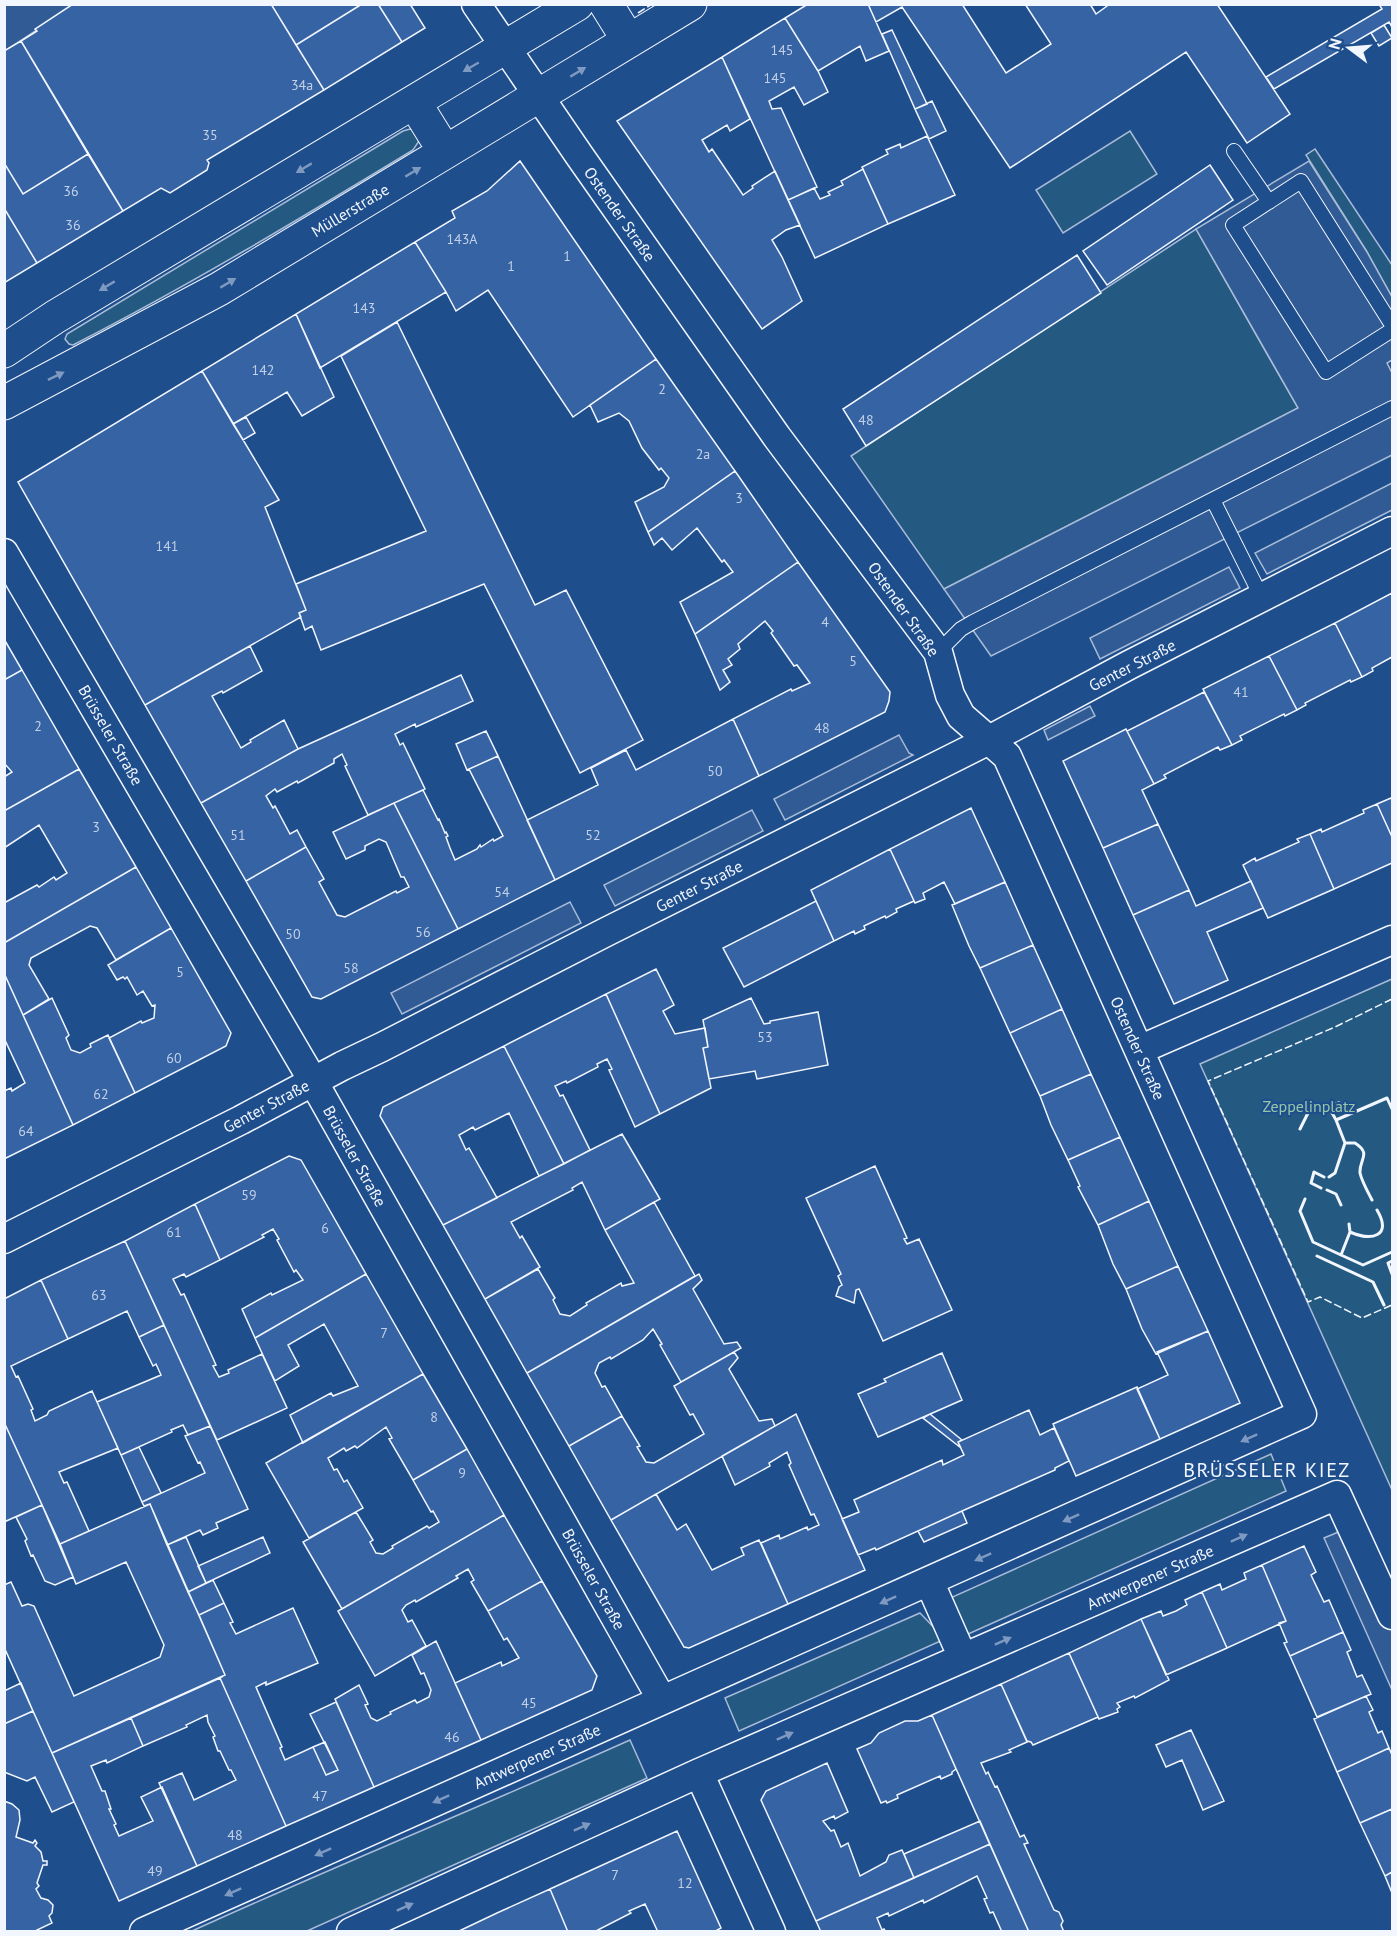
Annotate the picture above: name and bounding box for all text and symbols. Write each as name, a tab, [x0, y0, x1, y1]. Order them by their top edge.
north arrow	[1319, 18, 1379, 78]
text: N	[1324, 36, 1346, 52]
house number: 145	[771, 41, 793, 59]
one-way arrow	[463, 61, 479, 72]
one-way arrow	[570, 66, 586, 77]
house number: 145	[764, 69, 786, 87]
house number: 34a	[291, 76, 313, 94]
house number: 35	[202, 126, 218, 144]
one-way arrow	[296, 162, 312, 173]
street label: Ostender Straße	[580, 163, 660, 265]
one-way arrow	[405, 166, 421, 177]
street label: Müllerstraße	[307, 179, 393, 241]
house number: 36	[63, 182, 79, 200]
house number: 36	[65, 216, 81, 234]
house number: 143A	[446, 230, 478, 248]
house number: 1	[563, 247, 571, 265]
house number: 1	[507, 257, 515, 275]
one-way arrow	[220, 278, 236, 289]
one-way arrow	[99, 281, 115, 292]
house number: 143	[353, 299, 375, 317]
house number: 142	[252, 361, 274, 379]
one-way arrow	[48, 371, 65, 381]
house number: 2	[658, 380, 666, 398]
house number: 48	[858, 411, 874, 429]
house number: 2a	[696, 445, 710, 463]
house number: 3	[735, 489, 743, 507]
house number: 141	[156, 537, 178, 555]
street label: Ostender Straße	[864, 558, 944, 660]
house number: 4	[821, 613, 829, 631]
street label: Genter Straße	[1085, 635, 1179, 695]
house number: 5	[849, 652, 857, 670]
street label: Brüsseler Straße	[74, 681, 148, 789]
house number: 41	[1233, 683, 1249, 701]
house number: 2	[34, 717, 42, 735]
house number: 48	[814, 719, 830, 737]
house number: 50	[707, 762, 723, 780]
house number: 3	[92, 818, 100, 836]
house number: 51	[230, 826, 246, 844]
house number: 52	[585, 826, 601, 844]
street label: Genter Straße	[652, 856, 746, 916]
house number: 54	[494, 883, 510, 901]
house number: 56	[415, 923, 431, 941]
house number: 50	[285, 925, 301, 943]
house number: 58	[343, 959, 359, 977]
house number: 5	[176, 963, 184, 981]
street label: Ostender Straße	[1106, 993, 1170, 1103]
house number: 53	[757, 1028, 773, 1046]
house number: 60	[166, 1049, 182, 1067]
street label: Genter Straße	[220, 1075, 312, 1137]
house number: 62	[93, 1085, 109, 1103]
park label: Zeppelinplatz	[1262, 1096, 1356, 1116]
street label: Brüsseler Straße	[319, 1102, 391, 1210]
house number: 64	[18, 1122, 34, 1140]
house number: 59	[241, 1186, 257, 1204]
house number: 6	[321, 1219, 329, 1237]
house number: 61	[166, 1223, 182, 1241]
house number: 63	[91, 1286, 107, 1304]
house number: 7	[380, 1324, 388, 1342]
house number: 8	[430, 1408, 438, 1426]
one-way arrow	[1239, 1433, 1257, 1443]
district label: BRÜSSELER KIEZ	[1183, 1457, 1351, 1483]
house number: 9	[458, 1464, 466, 1482]
one-way arrow	[1061, 1513, 1079, 1523]
street label: Brüsseler Straße	[558, 1525, 630, 1633]
one-way arrow	[1230, 1532, 1248, 1542]
street label: Antwerpener Straße	[1083, 1540, 1217, 1614]
one-way arrow	[974, 1553, 991, 1562]
one-way arrow	[879, 1595, 897, 1605]
one-way arrow	[994, 1636, 1012, 1646]
house number: 45	[521, 1694, 537, 1712]
street label: Antwerpener Straße	[470, 1719, 604, 1793]
house number: 46	[444, 1728, 460, 1746]
one-way arrow	[777, 1731, 795, 1741]
house number: 47	[312, 1787, 328, 1805]
one-way arrow	[431, 1794, 449, 1804]
one-way arrow	[574, 1822, 591, 1831]
house number: 48	[227, 1826, 243, 1844]
one-way arrow	[314, 1847, 331, 1856]
house number: 49	[147, 1862, 163, 1880]
house number: 7	[611, 1866, 619, 1884]
house number: 12	[677, 1874, 693, 1892]
one-way arrow	[223, 1887, 241, 1897]
one-way arrow	[396, 1903, 413, 1912]

